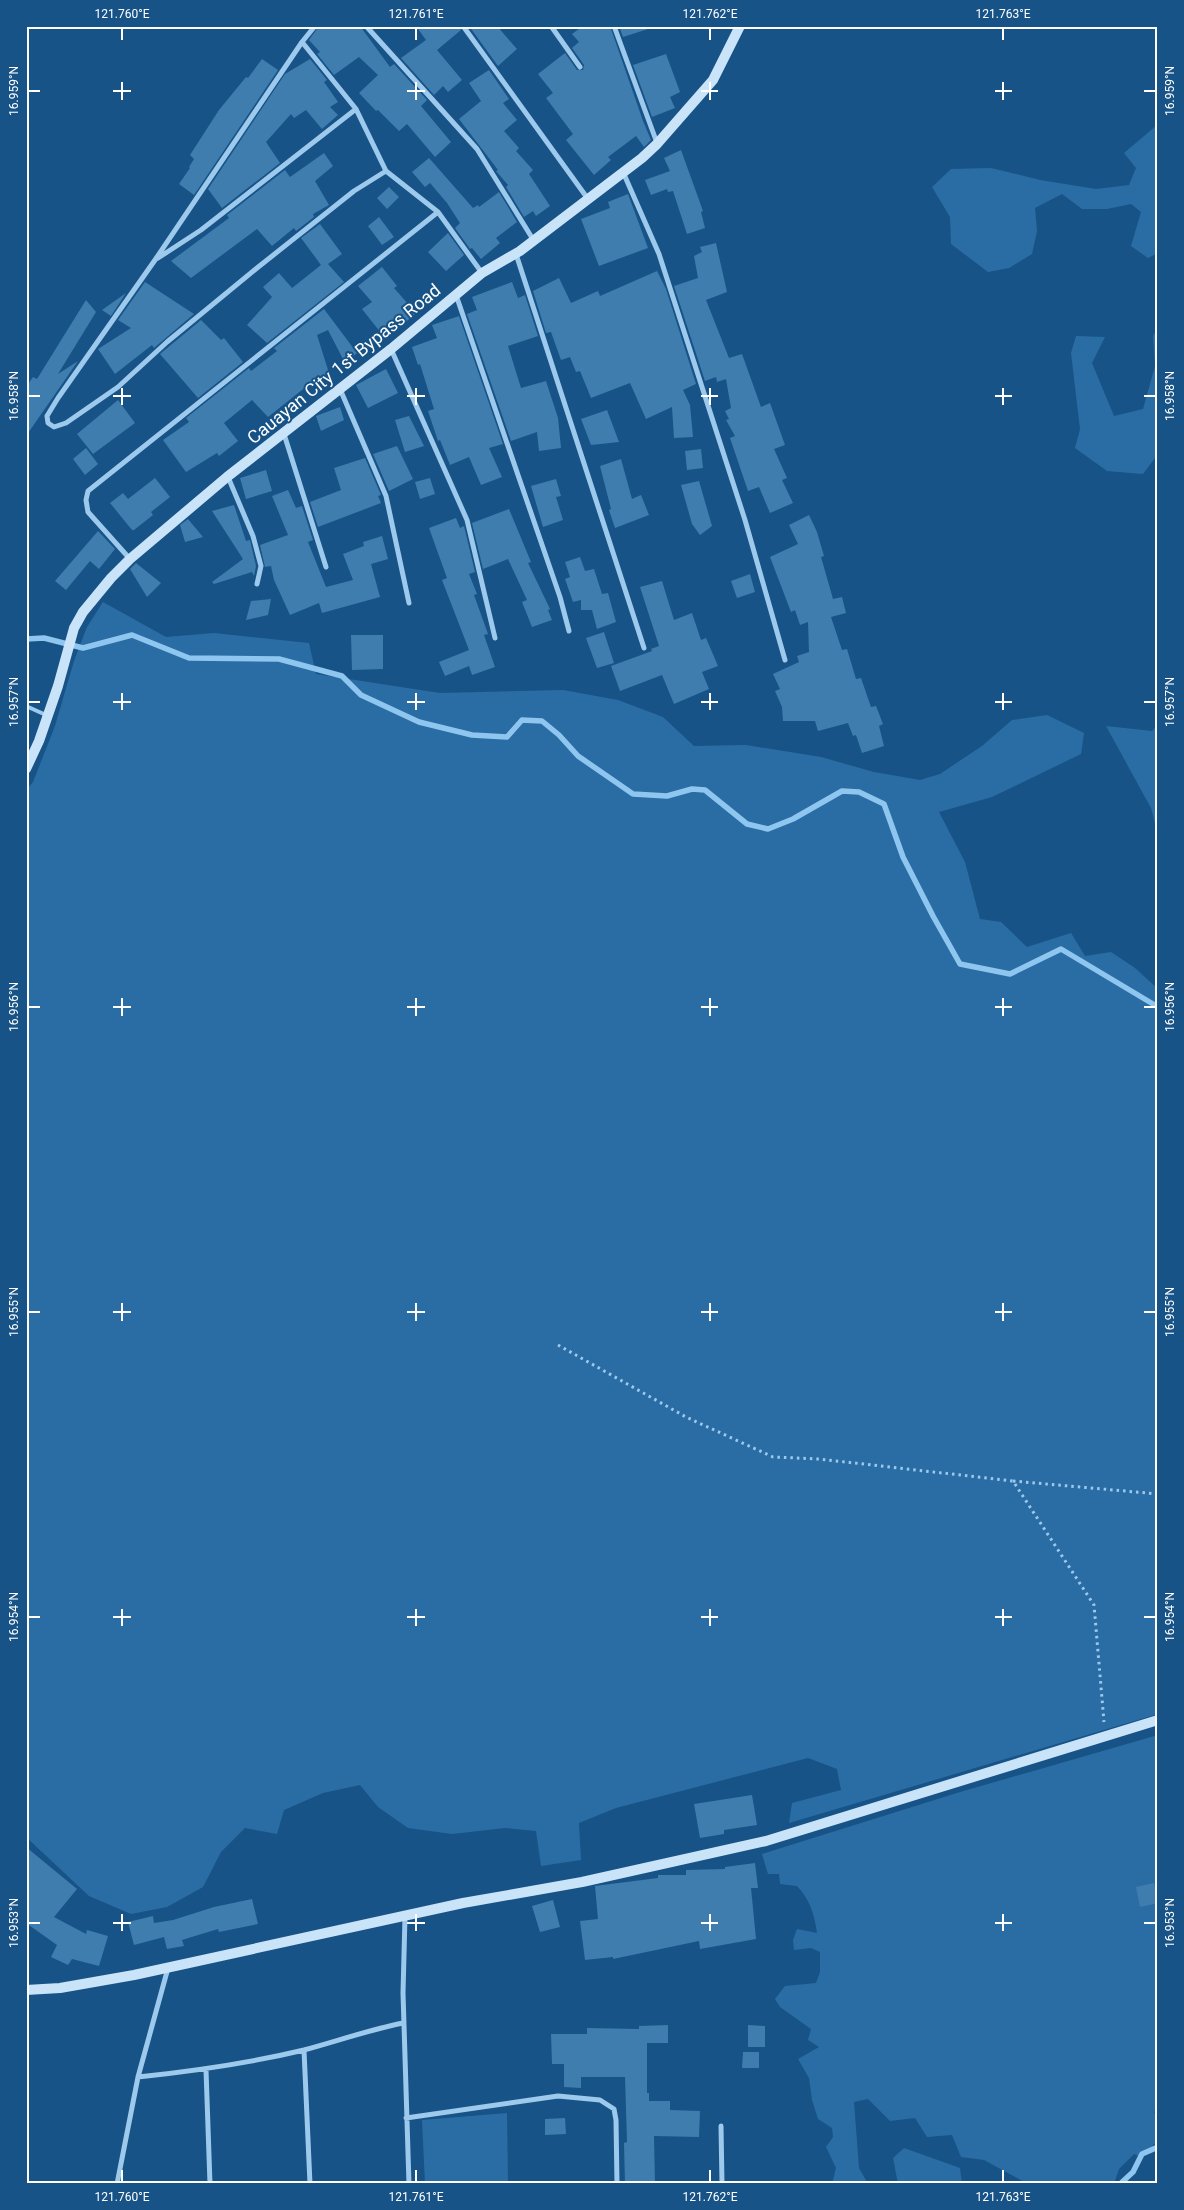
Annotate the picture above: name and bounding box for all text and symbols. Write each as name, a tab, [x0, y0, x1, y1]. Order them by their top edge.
text: 121.760°E	[95, 7, 150, 21]
text: 121.761°E	[389, 7, 444, 21]
text: 121.762°E	[683, 7, 738, 21]
text: 121.763°E	[976, 7, 1031, 21]
text: 16.959°N	[7, 66, 21, 116]
text: 16.959°N	[1163, 66, 1177, 116]
street label: Cauayan City 1st Bypass Road	[243, 279, 444, 448]
text: 16.958°N	[7, 371, 21, 421]
text: 16.958°N	[1163, 371, 1177, 421]
text: 16.957°N	[7, 677, 21, 727]
text: 16.957°N	[1163, 677, 1177, 727]
text: 16.956°N	[7, 982, 21, 1032]
text: 16.956°N	[1163, 982, 1177, 1032]
text: 16.955°N	[7, 1287, 21, 1337]
text: 16.955°N	[1163, 1287, 1177, 1337]
text: 16.954°N	[7, 1592, 21, 1642]
text: 16.954°N	[1163, 1592, 1177, 1642]
text: 16.953°N	[7, 1898, 21, 1948]
text: 16.953°N	[1163, 1898, 1177, 1948]
text: 121.760°E	[95, 2190, 150, 2204]
text: 121.761°E	[389, 2190, 444, 2204]
text: 121.762°E	[683, 2190, 738, 2204]
text: 121.763°E	[976, 2190, 1031, 2204]

